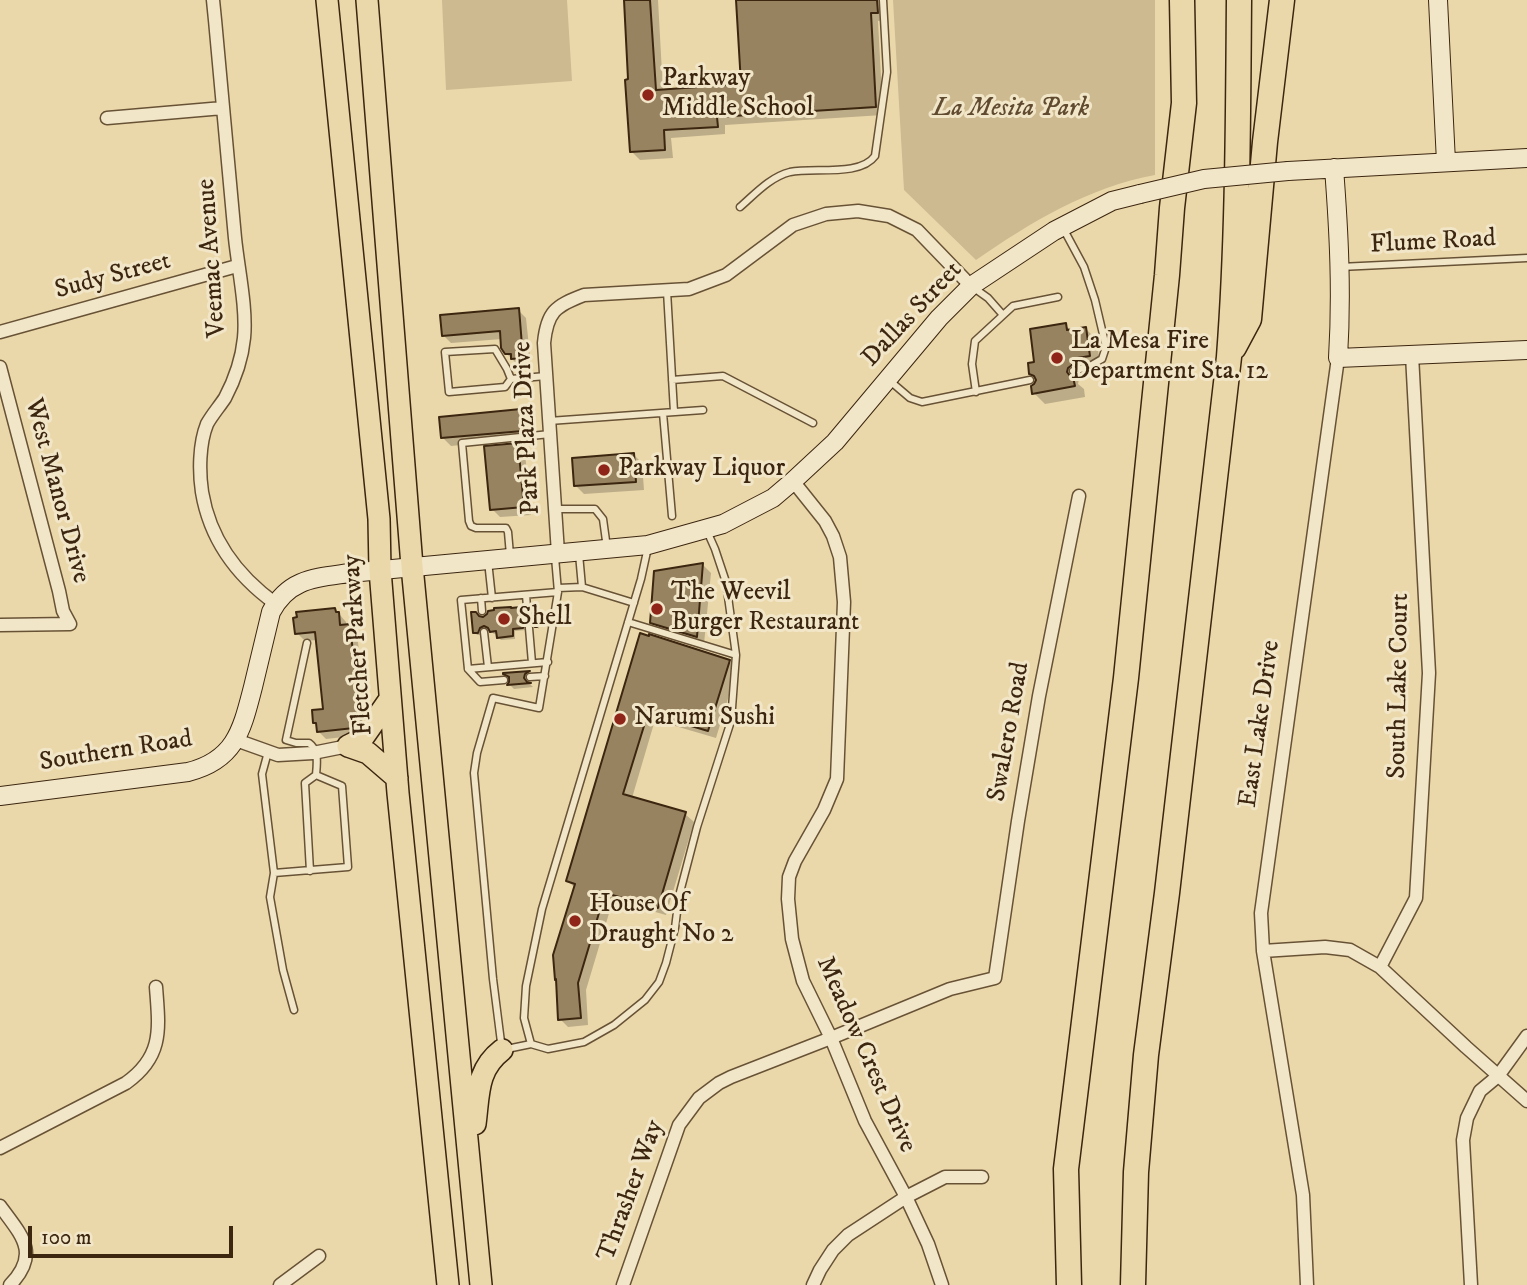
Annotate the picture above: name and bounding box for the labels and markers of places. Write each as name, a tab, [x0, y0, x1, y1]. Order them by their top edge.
place label: Parkway Middle School	[662, 64, 814, 126]
marker: Parkway Middle School	[640, 87, 656, 103]
place label: La Mesa Fire Department Sta. 12	[1071, 327, 1268, 388]
marker: La Mesa Fire Department Sta. 12	[1049, 350, 1065, 366]
place label: Parkway Liquor	[618, 454, 785, 486]
marker: Parkway Liquor	[596, 462, 612, 478]
place label: The Weevil Burger Restaurant	[671, 578, 859, 640]
marker: The Weevil Burger Restaurant	[649, 601, 665, 617]
place label: Shell	[518, 603, 572, 635]
marker: Shell	[496, 611, 512, 627]
place label: Narumi Sushi	[634, 703, 775, 735]
marker: Narumi Sushi	[612, 711, 628, 727]
place label: House Of Draught No 2	[589, 890, 733, 951]
marker: House Of Draught No 2	[567, 913, 583, 929]

